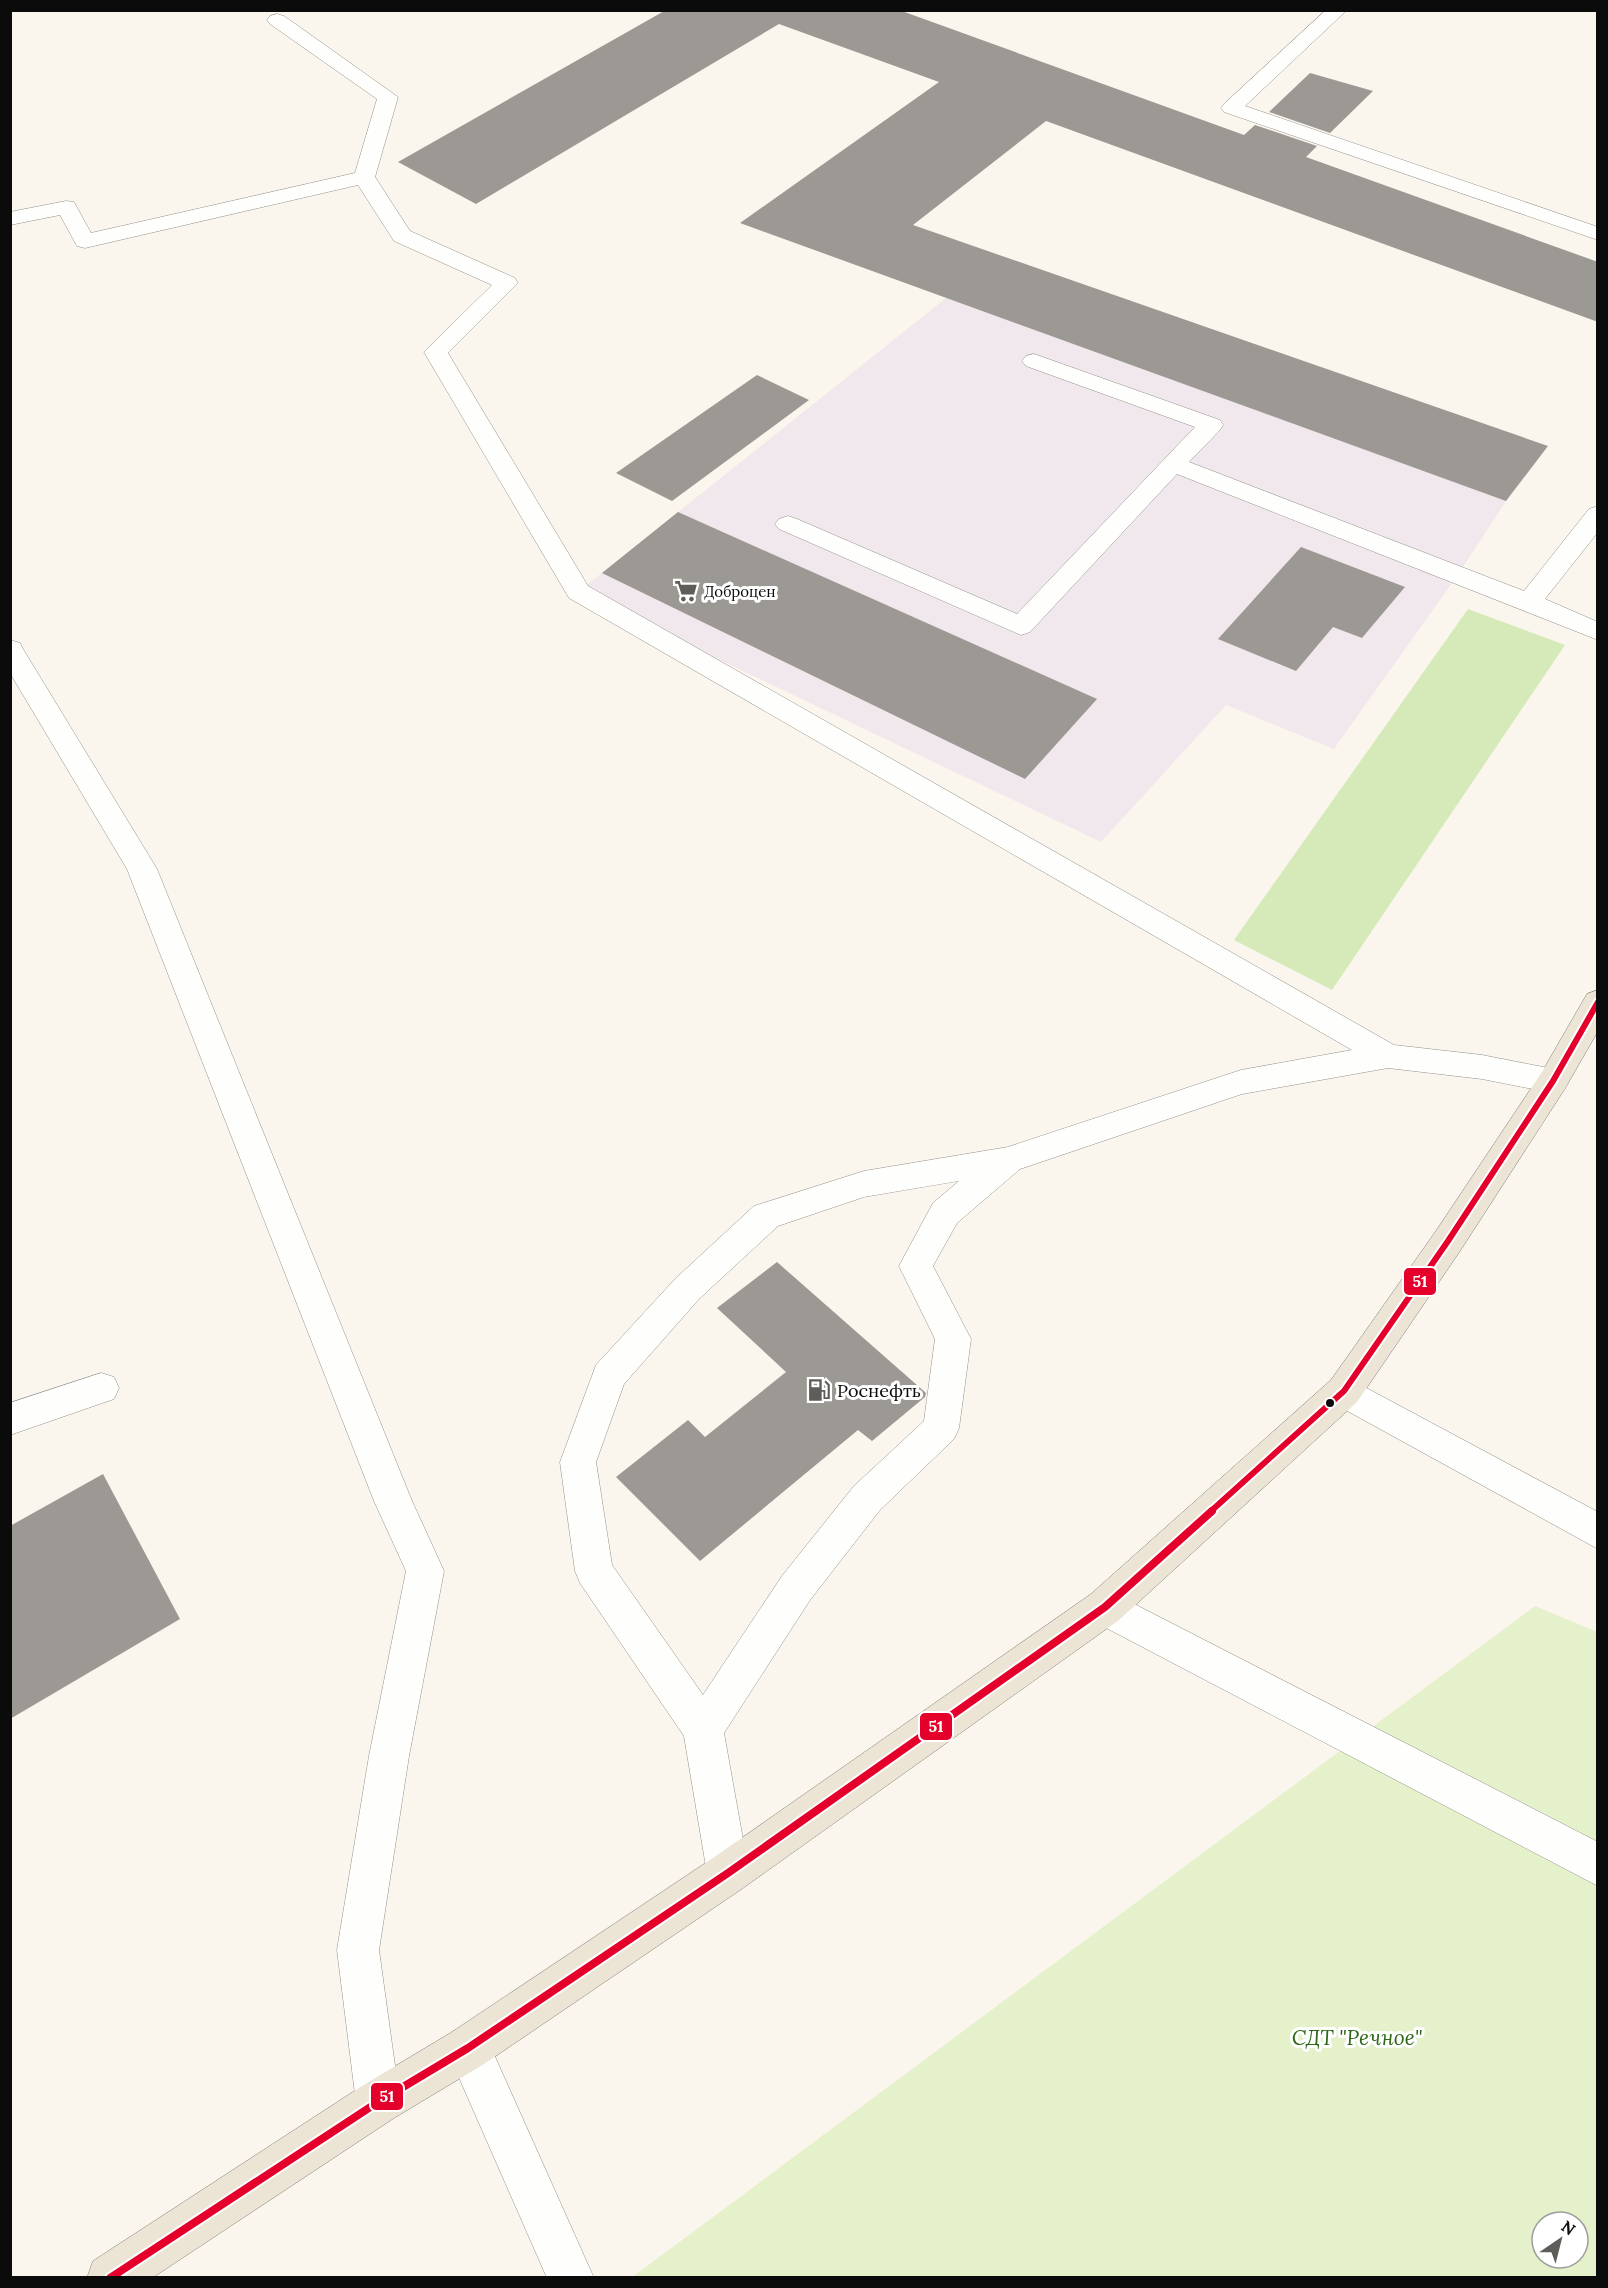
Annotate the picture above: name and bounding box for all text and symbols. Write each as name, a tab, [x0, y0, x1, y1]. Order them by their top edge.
supermarket icon: Доброцен	[673, 578, 699, 604]
place label: Доброцен	[704, 582, 776, 601]
line badge: 51	[1403, 1267, 1437, 1296]
text: 51	[1412, 1271, 1428, 1291]
fuel station icon: Роснефть	[806, 1377, 832, 1403]
place label: Роснефть	[837, 1379, 921, 1402]
unlabelled marker	[1324, 1397, 1336, 1409]
line badge: 51	[919, 1712, 953, 1741]
text: 51	[928, 1716, 944, 1736]
park label: СДТ "Речное"	[1292, 2024, 1422, 2051]
line badge: 51	[370, 2082, 404, 2111]
text: 51	[379, 2086, 395, 2106]
north arrow	[1530, 2210, 1590, 2270]
text: N	[1558, 2216, 1579, 2239]

